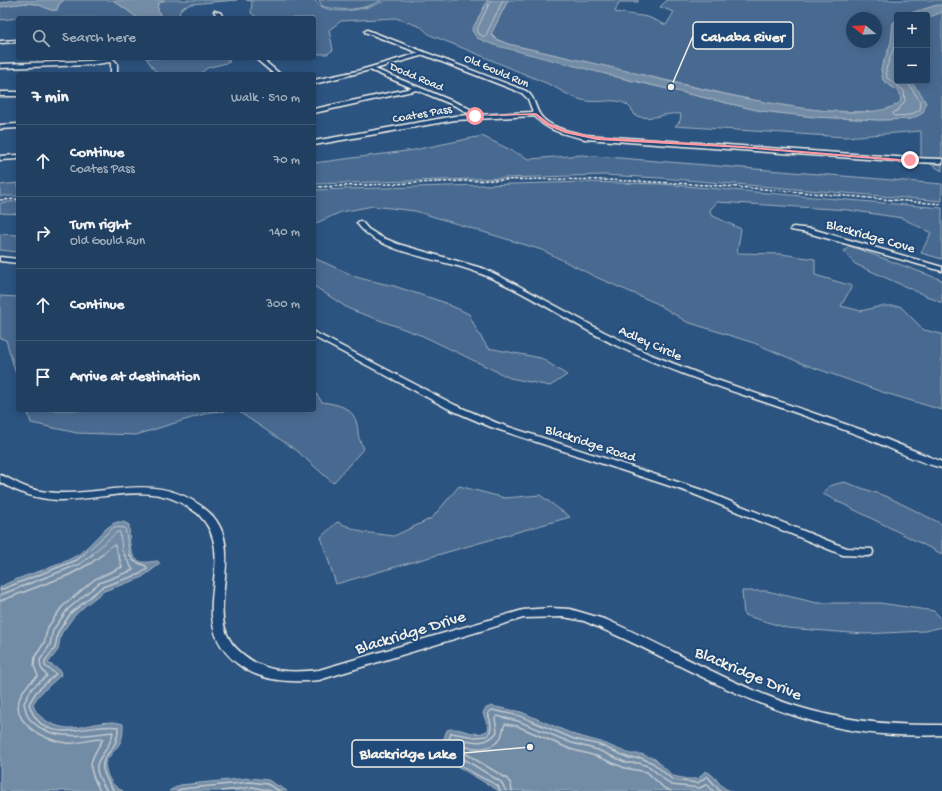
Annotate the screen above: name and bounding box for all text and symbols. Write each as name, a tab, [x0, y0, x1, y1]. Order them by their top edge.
north arrow	[846, 12, 882, 48]
map controls	[894, 12, 930, 84]
button: +	[894, 12, 930, 48]
search box	[16, 16, 316, 60]
callout: Cahaba River	[693, 22, 793, 49]
icon: search	[30, 27, 52, 49]
text: Search here	[62, 29, 136, 47]
text: Cahaba River	[700, 29, 786, 47]
button: −	[894, 48, 930, 84]
street label: Old Gould Run	[462, 52, 531, 92]
street label: Dodd Road	[386, 60, 446, 96]
text: 7 min	[32, 88, 69, 108]
text: Walk · 510 m	[231, 91, 300, 106]
street label: Coates Pass	[392, 103, 454, 127]
route start	[466, 107, 484, 125]
text: Continue	[70, 144, 124, 162]
icon: ahead	[32, 150, 54, 172]
route end	[901, 151, 919, 169]
text: 70 m	[274, 153, 300, 168]
text: Coates Pass	[70, 162, 135, 177]
text: Turn right	[70, 216, 130, 234]
street label: Blackridge Cove	[823, 216, 918, 258]
icon: right	[32, 222, 54, 244]
text: 140 m	[269, 225, 300, 240]
text: Old Gould Run	[70, 234, 145, 249]
icon: ahead	[32, 294, 54, 316]
text: Continue	[70, 296, 124, 314]
text: 300 m	[266, 297, 300, 312]
street label: Adley Circle	[616, 323, 685, 366]
icon: arrive	[32, 366, 54, 388]
text: Arrive at destination	[70, 368, 200, 386]
street label: Blackridge Road	[542, 421, 639, 468]
street label: Blackridge Drive	[352, 608, 469, 660]
street label: Blackridge Drive	[690, 643, 805, 706]
callout: Blackridge Lake	[352, 740, 464, 767]
text: Blackridge Lake	[359, 746, 458, 764]

